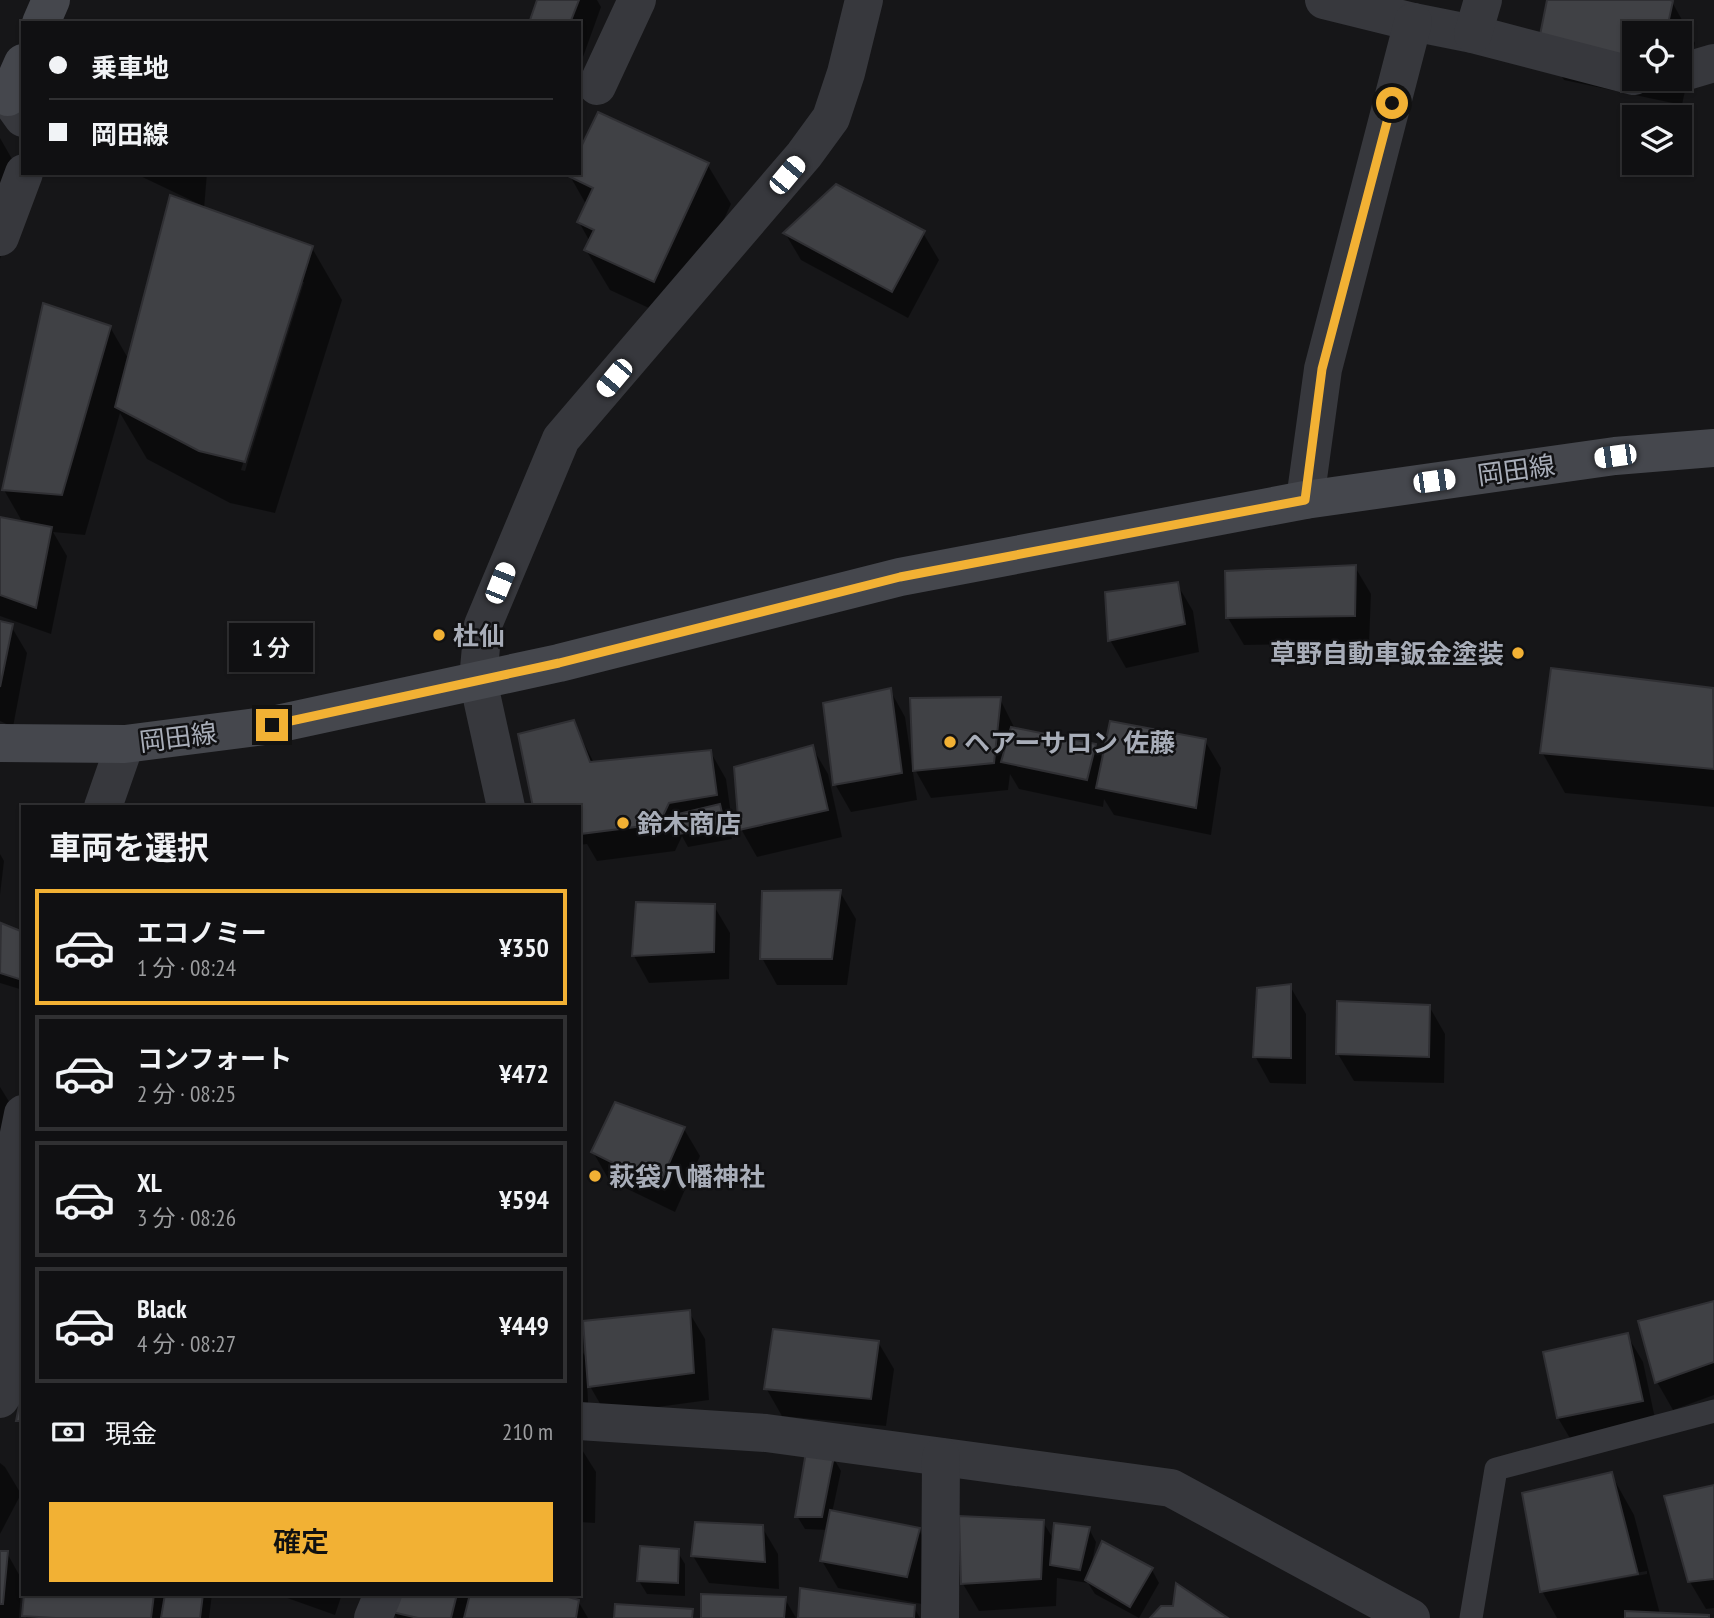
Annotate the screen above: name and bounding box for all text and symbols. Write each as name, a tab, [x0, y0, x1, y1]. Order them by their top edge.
map controls	[1622, 21, 1692, 175]
button: locate	[1622, 21, 1692, 91]
text: 乗車地	[91, 51, 169, 84]
route start	[1376, 87, 1408, 119]
button: layers	[1622, 105, 1692, 175]
text: 岡田線	[91, 118, 169, 151]
car	[766, 152, 809, 198]
car	[593, 355, 636, 401]
car	[1593, 443, 1638, 469]
street label: 岡田線	[1475, 448, 1557, 492]
car	[1412, 468, 1457, 494]
car	[483, 560, 518, 606]
place label: 杜仙	[453, 619, 505, 652]
callout: 1 分	[230, 624, 314, 672]
marker: 杜仙	[431, 627, 447, 643]
text: 1 分	[252, 633, 290, 662]
place label: 草野自動車鈑金塗装	[1270, 637, 1504, 670]
marker: 草野自動車鈑金塗装	[1510, 645, 1526, 661]
route end	[256, 709, 288, 741]
street label: 岡田線	[137, 716, 219, 758]
place label: ヘアーサロン 佐藤	[964, 726, 1175, 759]
marker: ヘアーサロン 佐藤	[942, 734, 958, 750]
place label: 鈴木商店	[637, 807, 741, 840]
marker: 鈴木商店	[615, 815, 631, 831]
text: 車両を選択	[49, 826, 209, 868]
icon: car	[53, 916, 116, 979]
text: エコノミー	[137, 916, 267, 949]
text: ¥350	[499, 931, 549, 964]
text: 1 分 · 08:24	[137, 953, 236, 982]
icon: car	[53, 1042, 116, 1105]
text: コンフォート	[137, 1042, 292, 1075]
text: ¥472	[499, 1057, 549, 1090]
text: 2 分 · 08:25	[137, 1079, 236, 1108]
place label: 萩袋八幡神社	[609, 1160, 765, 1193]
text: XL	[137, 1166, 162, 1199]
icon: car	[53, 1168, 116, 1231]
marker: 萩袋八幡神社	[587, 1168, 603, 1184]
text: ¥594	[499, 1183, 549, 1216]
text: 3 分 · 08:26	[137, 1203, 236, 1232]
text: Black	[137, 1292, 187, 1325]
icon: car	[53, 1294, 116, 1357]
text: ¥449	[499, 1309, 549, 1342]
text: 4 分 · 08:27	[137, 1329, 236, 1358]
icon: cash	[49, 1413, 87, 1451]
text: 現金	[105, 1417, 157, 1450]
text: 210 m	[502, 1417, 553, 1446]
button: 確定	[49, 1502, 553, 1582]

